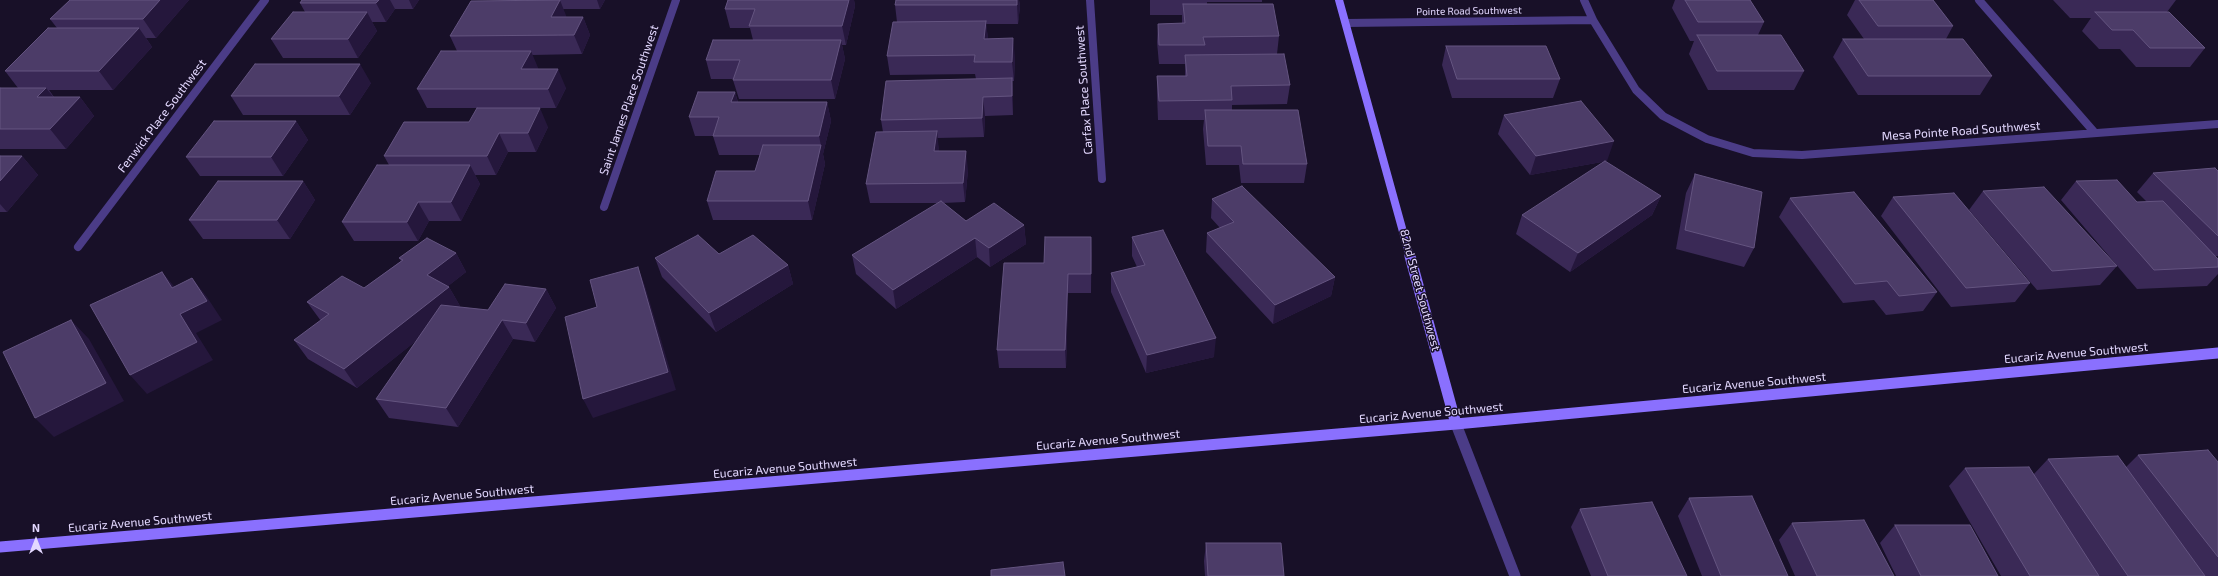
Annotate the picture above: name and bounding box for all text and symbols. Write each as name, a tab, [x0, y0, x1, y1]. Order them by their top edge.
street label: Pointe Road Southwest	[1416, 4, 1522, 18]
street label: Saint James Place Southwest	[596, 23, 662, 177]
street label: Carfax Place Southwest	[1072, 25, 1096, 155]
street label: Fenwick Place Southwest	[115, 56, 209, 176]
street label: Mesa Pointe Road Southwest	[1881, 118, 2041, 144]
street label: 82nd Street Southwest	[1397, 228, 1443, 352]
street label: Eucariz Avenue Southwest	[2003, 340, 2149, 366]
street label: Eucariz Avenue Southwest	[1681, 370, 1827, 396]
street label: Eucariz Avenue Southwest	[1358, 400, 1504, 426]
street label: Eucariz Avenue Southwest	[1035, 427, 1181, 453]
street label: Eucariz Avenue Southwest	[712, 455, 858, 481]
street label: Eucariz Avenue Southwest	[389, 482, 535, 508]
street label: Eucariz Avenue Southwest	[67, 509, 213, 535]
north arrow	[16, 520, 56, 560]
text: N	[32, 521, 40, 534]

